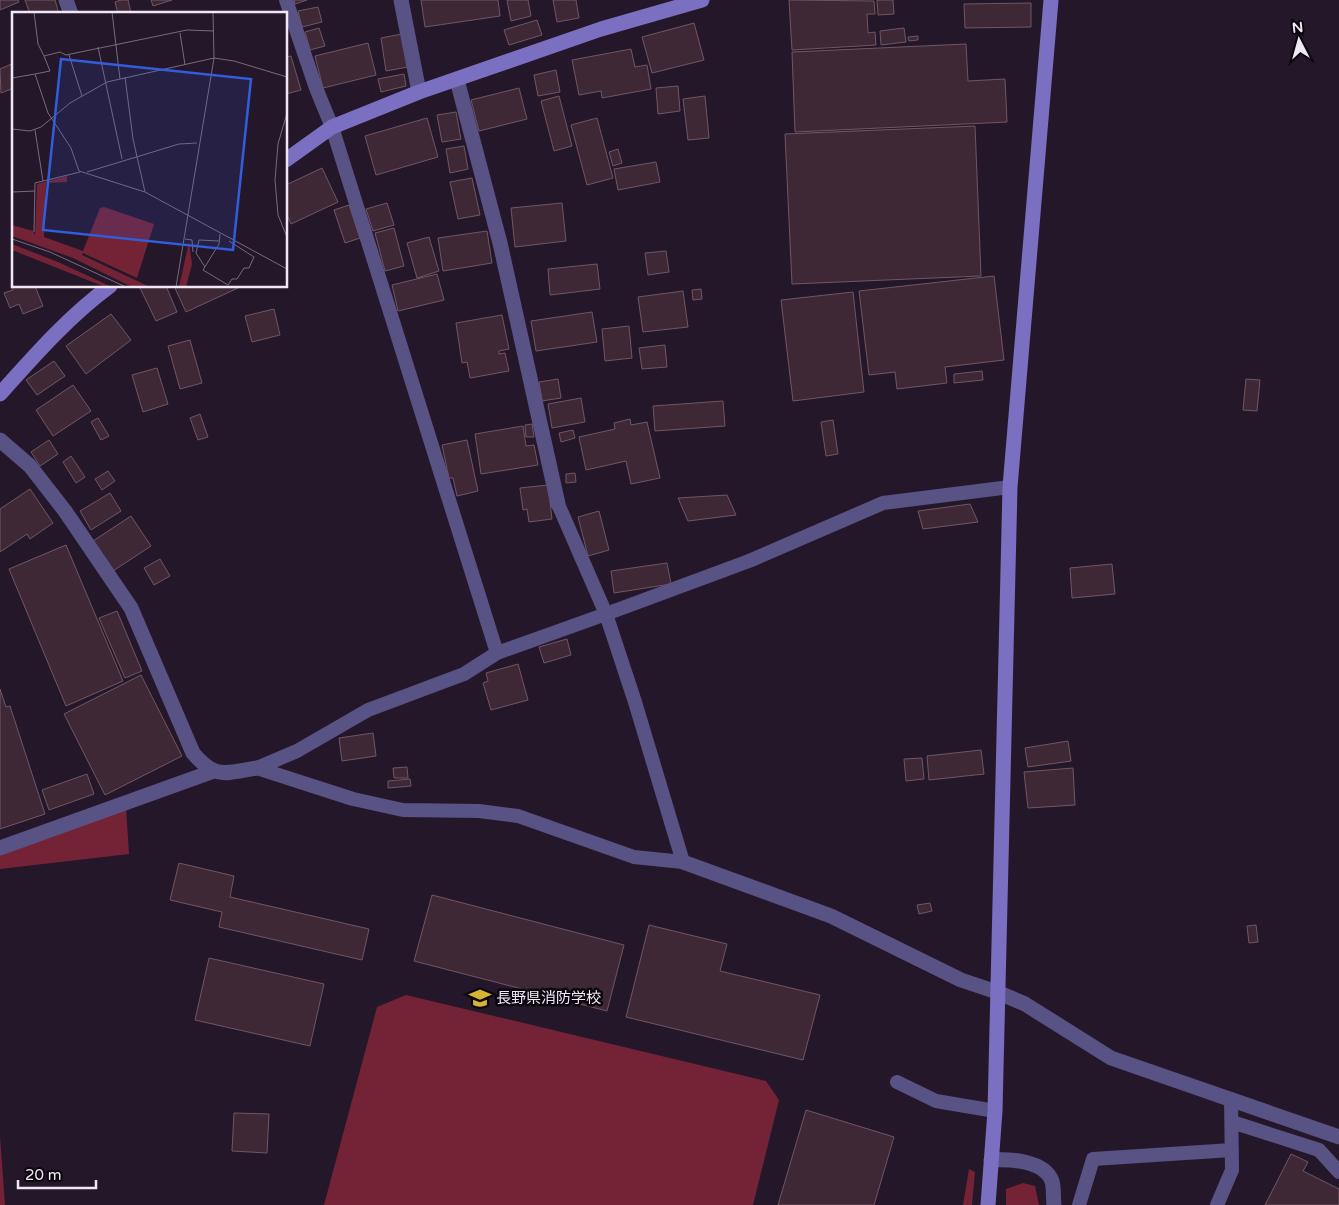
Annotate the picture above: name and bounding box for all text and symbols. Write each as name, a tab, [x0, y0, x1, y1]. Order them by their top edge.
inset map	[12, 12, 288, 288]
north arrow	[1274, 15, 1324, 65]
text: N	[1291, 19, 1304, 37]
school or university icon: 長野県消防学校	[467, 985, 493, 1011]
place label: 長野県消防学校	[496, 989, 601, 1007]
scale bar	[18, 1158, 95, 1190]
text: 20 m	[25, 1166, 62, 1184]

